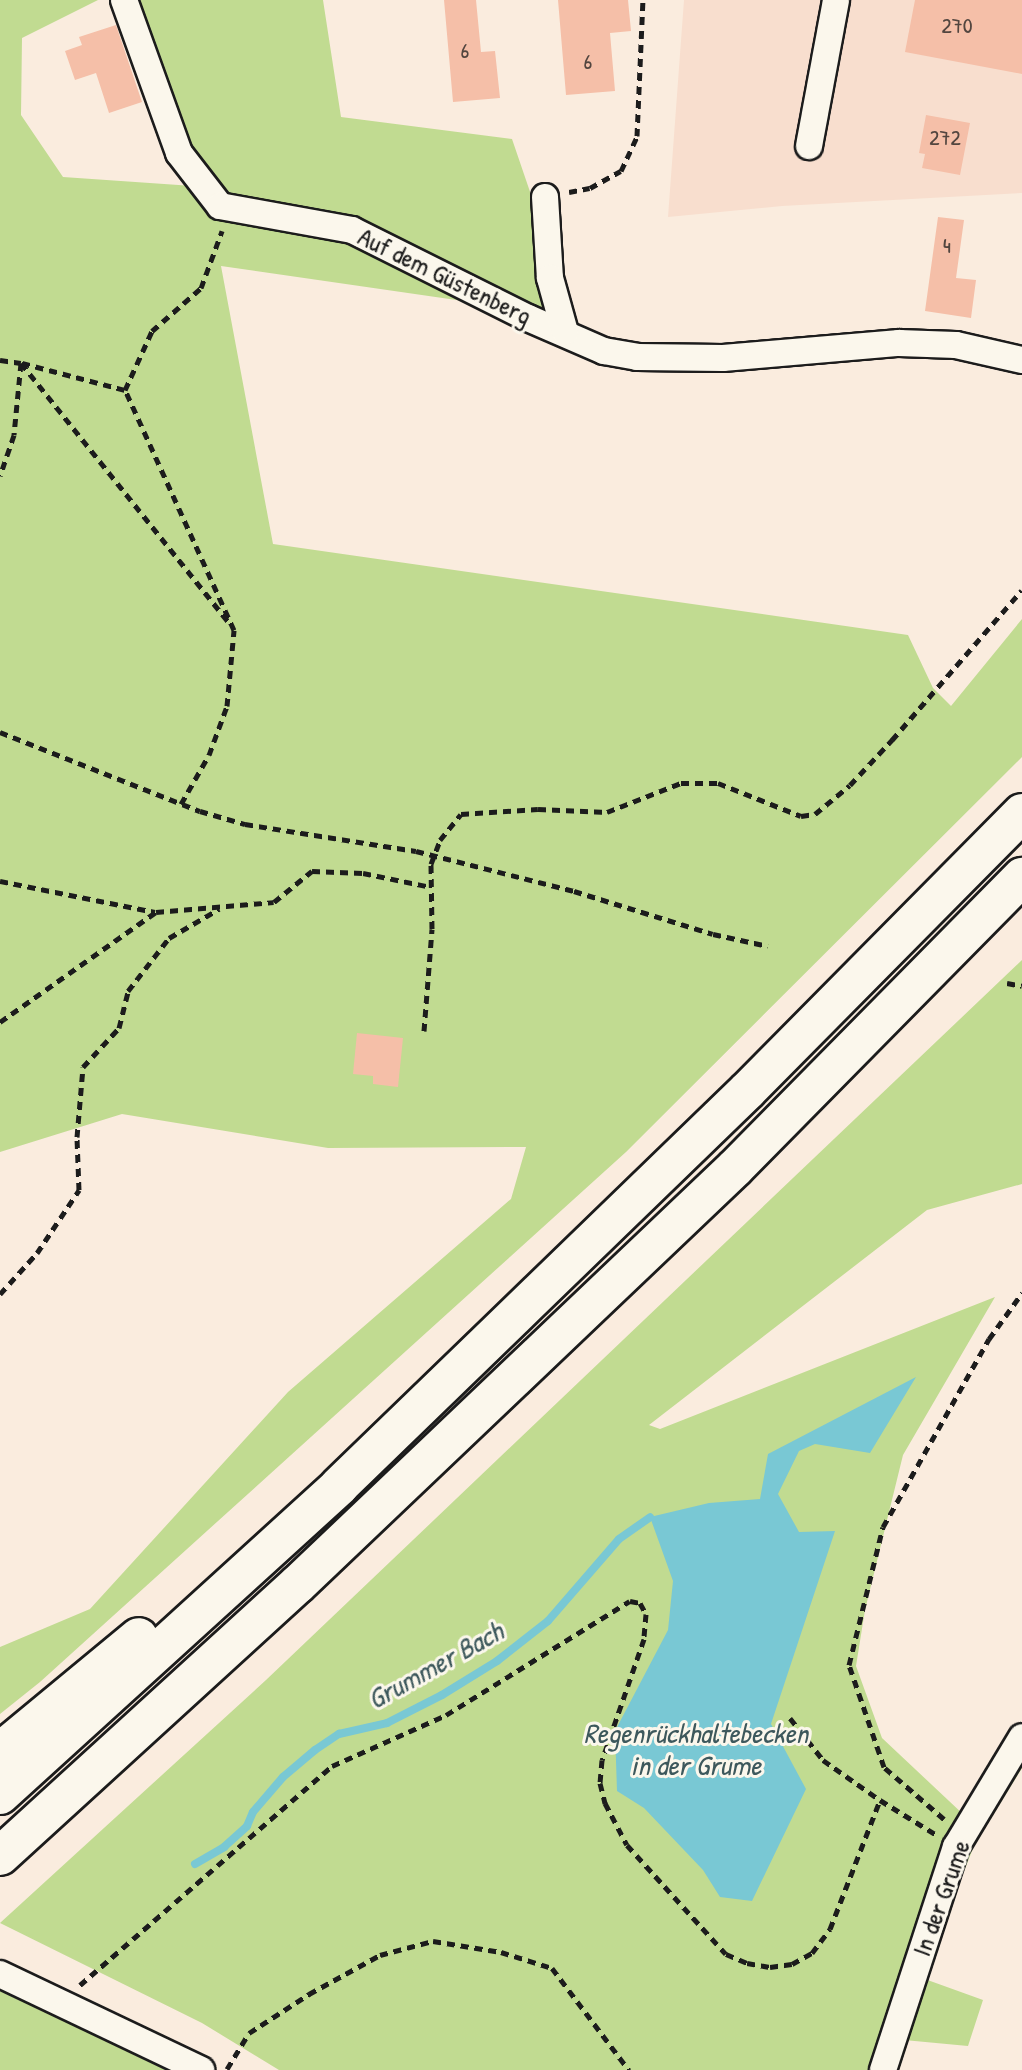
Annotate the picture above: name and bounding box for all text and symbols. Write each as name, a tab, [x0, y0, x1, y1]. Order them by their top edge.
house number: 270	[941, 13, 973, 39]
house number: 6	[461, 38, 469, 64]
house number: 6	[584, 49, 592, 75]
house number: 272	[929, 125, 961, 151]
street label: Auf dem Güstenberg	[353, 221, 537, 331]
house number: 4	[943, 233, 951, 259]
water label: Grummer Bach	[361, 1614, 509, 1716]
water label: Regenrückhaltebecken in der Grume	[584, 1716, 808, 1782]
street label: In der Grume	[906, 1836, 976, 1960]

